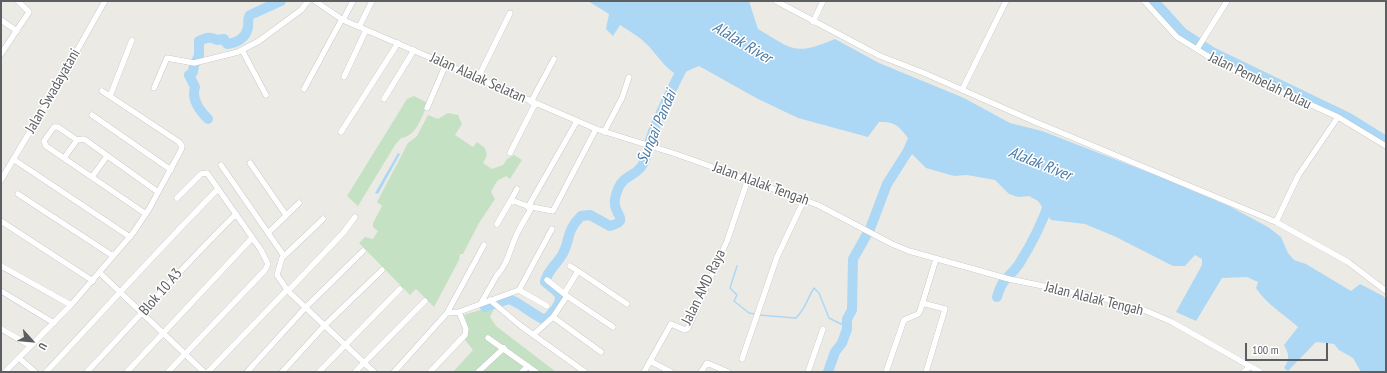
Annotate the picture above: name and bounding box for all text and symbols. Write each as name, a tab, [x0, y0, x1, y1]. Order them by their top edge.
water label: Alalak River	[709, 18, 775, 68]
street label: Jalan Swadayatani	[22, 46, 84, 136]
street label: Jalan Pembelah Pulau	[1206, 48, 1314, 114]
street label: Jalan Alalak Selatan	[427, 49, 529, 107]
water label: Sungai Pandai	[633, 87, 681, 167]
water label: Alalak River	[1006, 143, 1074, 185]
street label: Jalan Alalak Tengah	[710, 158, 812, 210]
street label: Jalan AMD Raya	[678, 246, 730, 328]
street label: Blok 10 A3	[136, 265, 186, 319]
street label: Jalan Alalak Tengah	[1043, 278, 1145, 320]
north arrow	[12, 321, 52, 361]
scale bar	[1247, 335, 1330, 361]
text: U	[35, 341, 50, 352]
text: 100 m	[1252, 342, 1279, 357]

